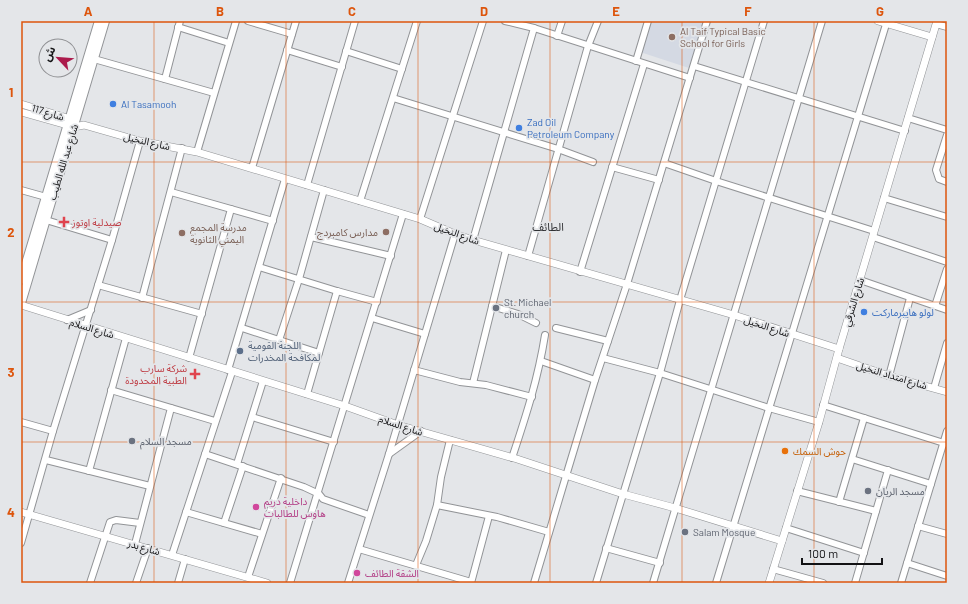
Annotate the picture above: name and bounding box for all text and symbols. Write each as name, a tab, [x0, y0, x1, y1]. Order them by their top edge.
text: A	[84, 3, 93, 19]
text: B	[216, 3, 224, 19]
text: C	[348, 3, 356, 19]
text: D	[480, 3, 488, 19]
text: E	[612, 3, 620, 19]
text: F	[744, 3, 752, 19]
text: G	[876, 3, 884, 19]
place label: Al Taif Typical Basic School for Girls	[680, 25, 766, 49]
marker: Al Taif Typical Basic School for Girls	[667, 32, 677, 42]
north arrow	[38, 38, 78, 78]
text: ش	[39, 44, 59, 63]
text: 1	[9, 84, 13, 100]
place label: Al Tasamooh	[121, 98, 176, 110]
marker: Al Tasamooh	[108, 99, 118, 109]
street label: شارع 117	[30, 101, 66, 125]
place label: Zad Oil Petroleum Company	[527, 116, 615, 140]
street label: شارع عبد الله الطيب	[46, 122, 82, 202]
marker: Zad Oil Petroleum Company	[514, 123, 524, 133]
street label: شارع النخيل	[122, 130, 172, 154]
place label: صيدلية اوتوز	[71, 216, 122, 229]
marker: صيدلية اوتوز	[59, 217, 69, 227]
street label: شارع النخيل	[432, 219, 481, 249]
district label: الطائف	[532, 220, 564, 233]
place label: مدرسة المجمع اليمني الثانوية	[190, 221, 247, 247]
text: 2	[7, 224, 15, 240]
place label: مدارس كامبردج	[317, 226, 378, 240]
marker: مدارس كامبردج	[381, 227, 391, 237]
marker: مدرسة المجمع اليمني الثانوية	[177, 228, 187, 238]
street label: شارع الشرقي	[840, 276, 868, 329]
place label: St. Michael church	[504, 296, 551, 320]
marker: St. Michael church	[491, 303, 501, 313]
place label: لولو هايبرماركت	[872, 306, 934, 319]
marker: لولو هايبرماركت	[859, 307, 869, 317]
street label: شارع النخيل	[742, 313, 791, 341]
street label: شارع السلام	[67, 316, 116, 343]
place label: اللجنة القومية لمكافحة المخدرات	[248, 339, 321, 364]
marker: اللجنة القومية لمكافحة المخدرات	[235, 346, 245, 356]
street label: شارع امتداد النخيل	[855, 359, 929, 393]
place label: شركة سارب الطبية المحدودة	[125, 362, 187, 387]
text: 3	[7, 364, 15, 380]
marker: شركة سارب الطبية المحدودة	[190, 369, 200, 379]
street label: شارع السلام	[376, 412, 425, 441]
place label: مسجد السلام	[140, 435, 192, 450]
marker: مسجد السلام	[127, 436, 137, 446]
place label: حوش السمك	[793, 445, 846, 458]
marker: حوش السمك	[780, 446, 790, 456]
place label: مسجد الريان	[876, 485, 925, 498]
marker: مسجد الريان	[863, 486, 873, 496]
place label: داخلية دريم هاوس للطالبات	[264, 495, 326, 520]
marker: داخلية دريم هاوس للطالبات	[251, 502, 261, 512]
text: 4	[7, 504, 15, 520]
place label: Salam Mosque	[693, 526, 755, 538]
marker: Salam Mosque	[680, 527, 690, 537]
street label: شارع بدر	[125, 536, 162, 559]
scale bar	[802, 540, 882, 566]
text: 100 m	[808, 546, 838, 560]
place label: الشقة الطائف	[365, 567, 419, 579]
marker: الشقة الطائف	[352, 568, 362, 578]

